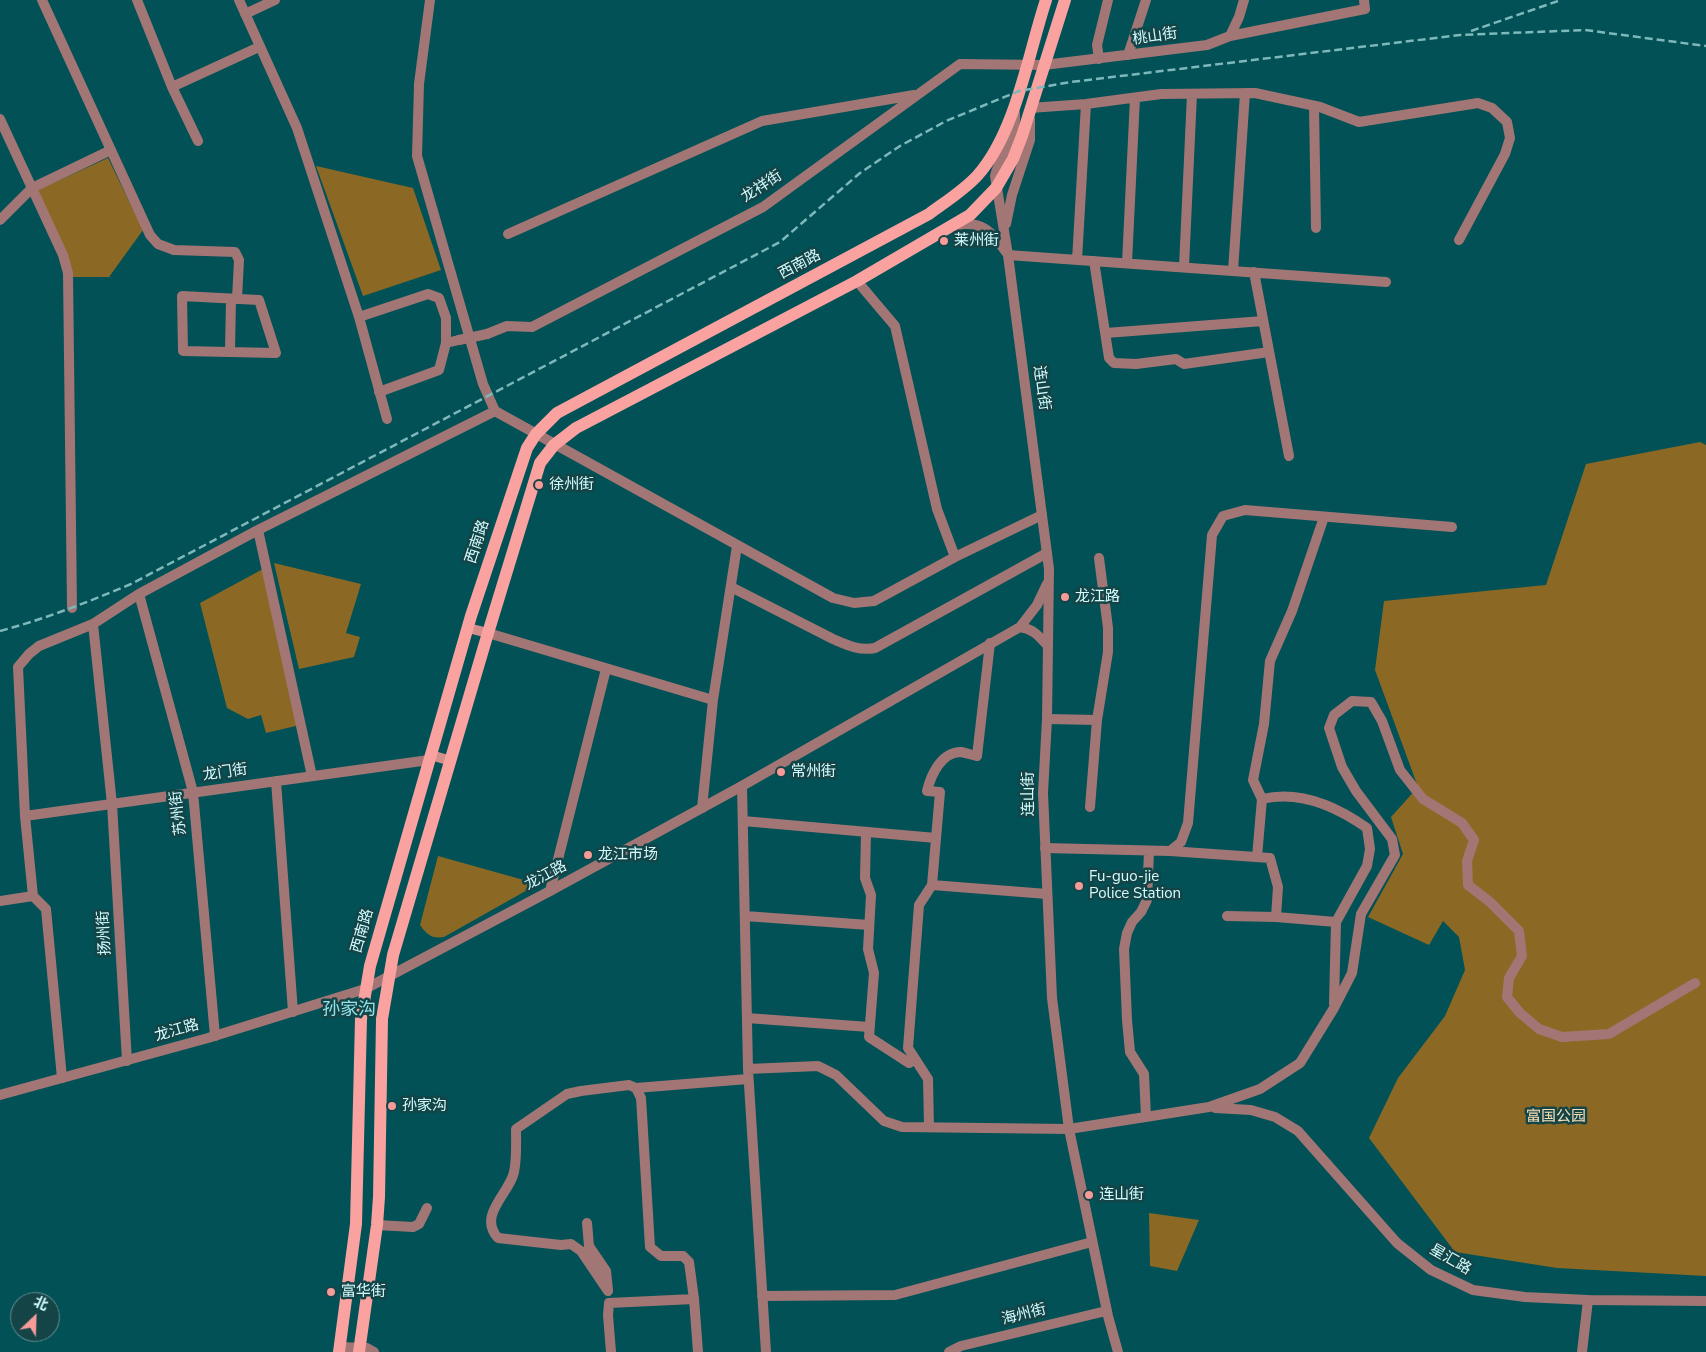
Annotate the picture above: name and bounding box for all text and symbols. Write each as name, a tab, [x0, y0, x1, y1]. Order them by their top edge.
street label: 桃山街	[1131, 25, 1179, 49]
street label: 龙祥街	[738, 167, 786, 207]
place label: 莱州街	[954, 232, 999, 250]
marker: 莱州街	[938, 235, 950, 247]
street label: 西南路	[776, 246, 824, 284]
street label: 连山街	[1029, 364, 1053, 412]
place label: 徐州街	[549, 476, 594, 494]
marker: 徐州街	[533, 479, 545, 491]
street label: 西南路	[462, 518, 494, 566]
place label: 龙江路	[1075, 588, 1120, 606]
marker: 龙江路	[1059, 591, 1071, 603]
street label: 龙门街	[201, 761, 249, 785]
place label: 常州街	[791, 763, 836, 781]
marker: 常州街	[775, 766, 787, 778]
street label: 连山街	[1020, 772, 1038, 816]
street label: 苏州街	[167, 790, 191, 836]
place label: 龙江市场	[598, 846, 658, 864]
marker: 龙江市场	[582, 849, 594, 861]
street label: 龙江路	[522, 857, 570, 895]
place label: Fu-guo-jie Police Station	[1089, 868, 1181, 903]
marker: Fu-guo-jie Police Station	[1073, 880, 1085, 892]
street label: 西南路	[348, 907, 378, 955]
street label: 扬州街	[95, 910, 115, 956]
district label: 孙家沟	[322, 1000, 376, 1022]
street label: 龙江路	[153, 1016, 201, 1046]
place label: 孙家沟	[402, 1097, 447, 1115]
marker: 孙家沟	[386, 1100, 398, 1112]
park label: 富国公园	[1526, 1108, 1586, 1126]
place label: 连山街	[1099, 1186, 1144, 1204]
marker: 连山街	[1083, 1189, 1095, 1201]
street label: 星汇路	[1426, 1241, 1474, 1279]
place label: 富华街	[341, 1283, 386, 1301]
marker: 富华街	[325, 1286, 337, 1298]
north arrow	[10, 1292, 60, 1342]
text: 北	[31, 1292, 51, 1315]
street label: 海州街	[1000, 1301, 1048, 1329]

